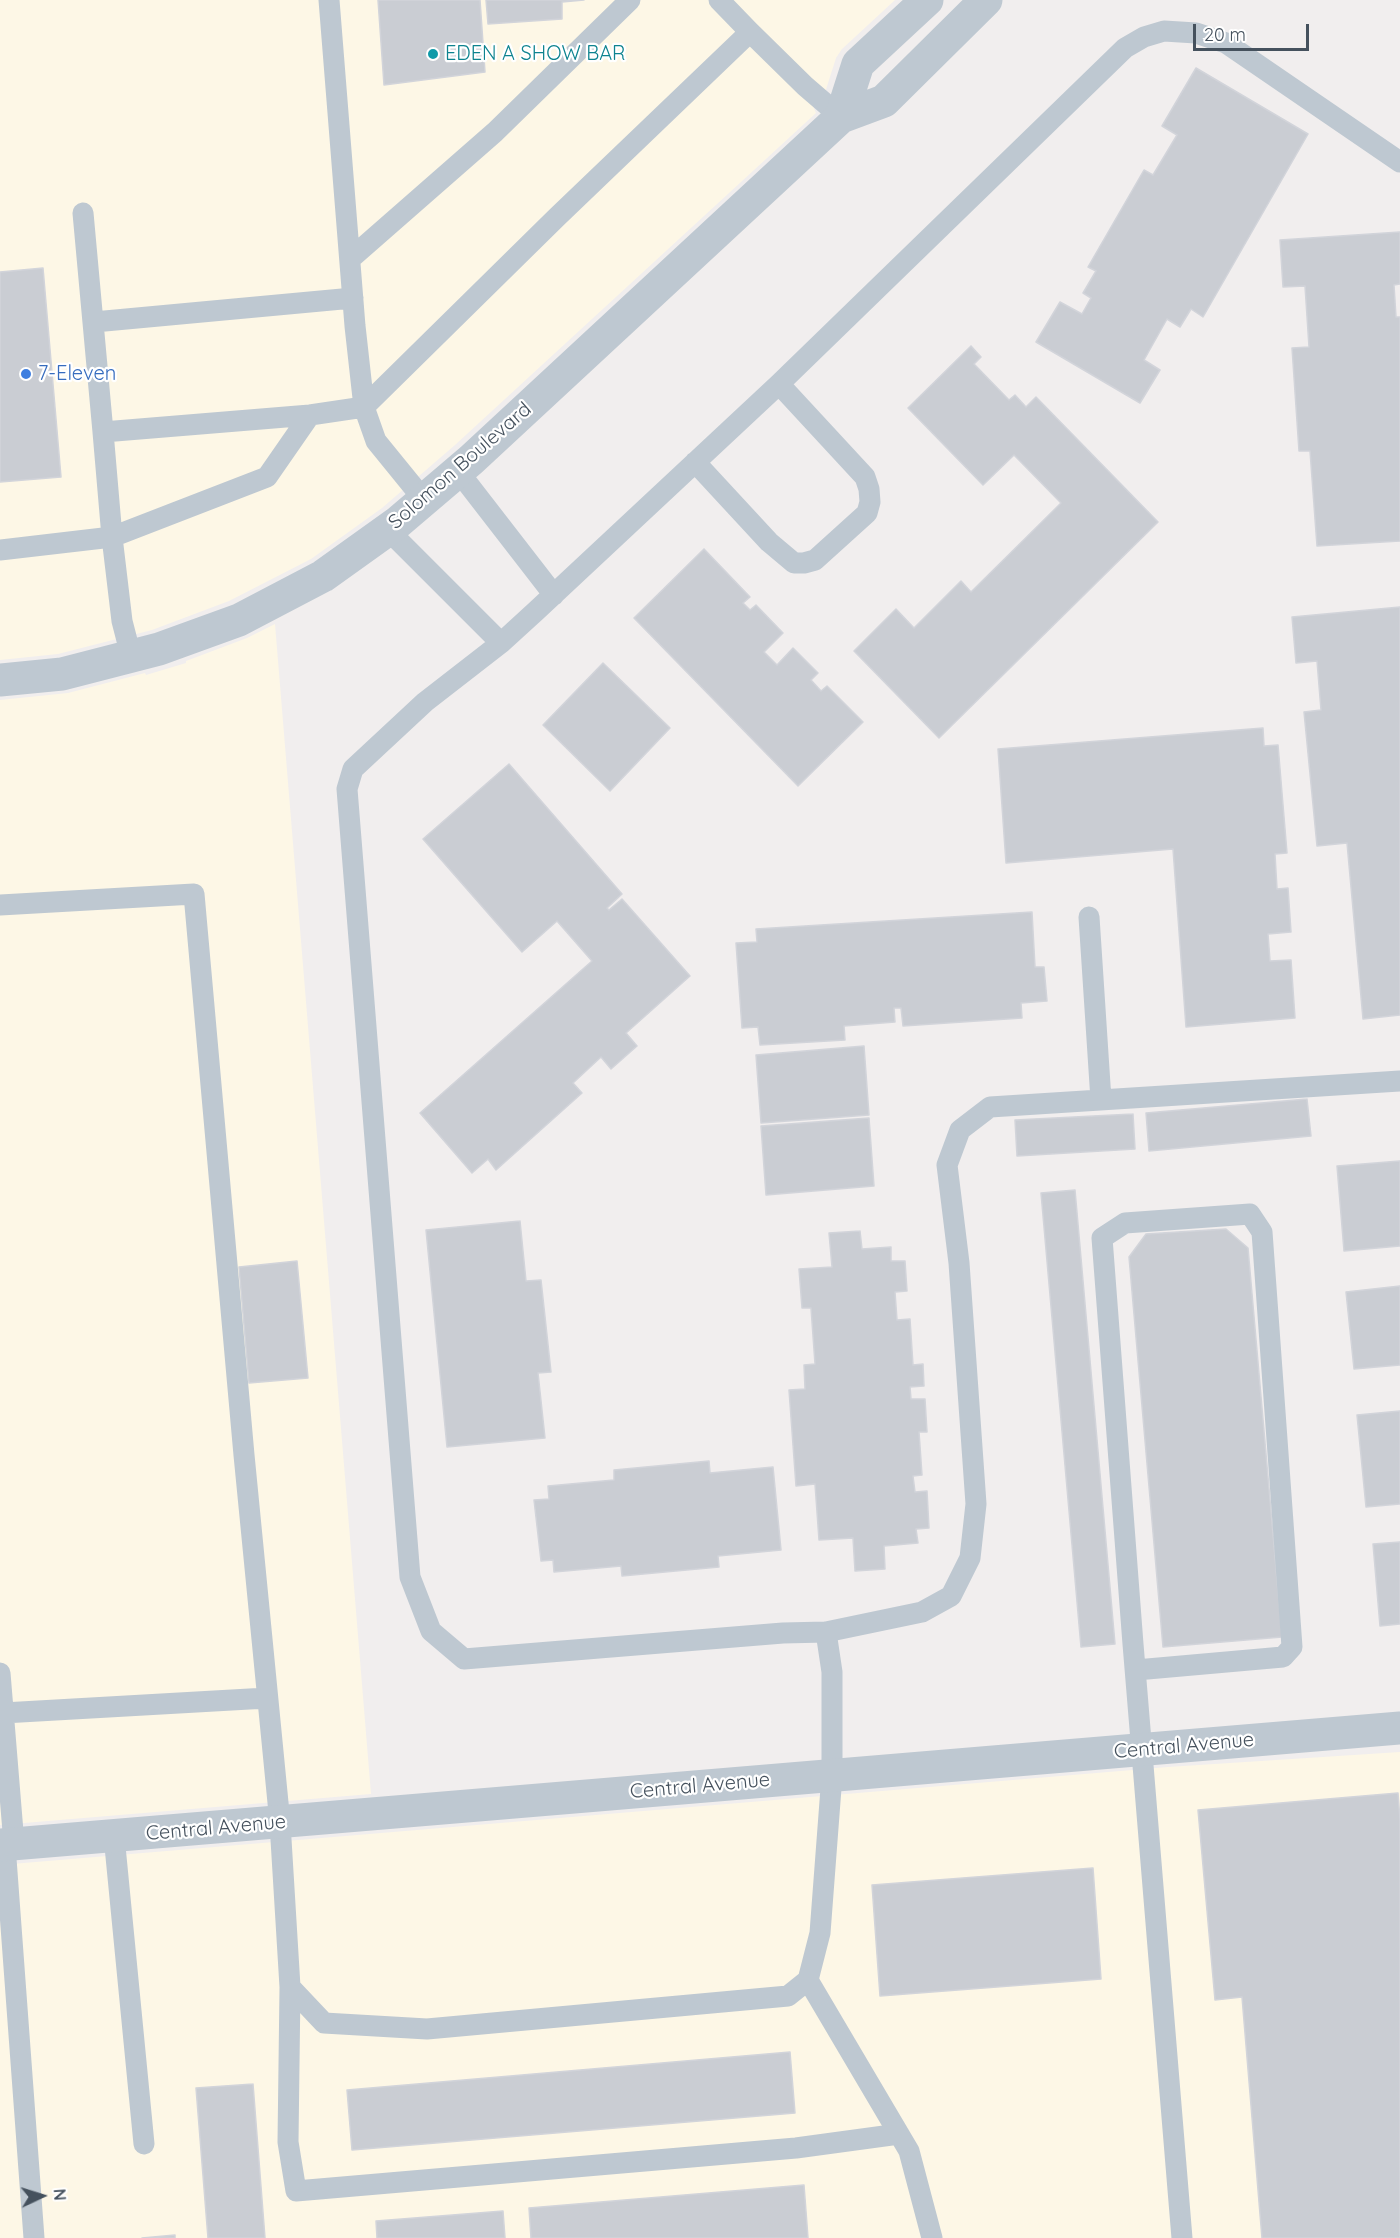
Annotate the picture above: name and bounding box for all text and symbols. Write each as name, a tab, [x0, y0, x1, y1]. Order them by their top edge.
scale bar	[1196, 12, 1312, 50]
text: 20 m	[1204, 23, 1246, 46]
place label: EDEN A SHOW BAR	[445, 42, 626, 66]
marker: EDEN A SHOW BAR	[426, 47, 440, 61]
place label: 7-Eleven	[38, 362, 116, 386]
marker: 7-Eleven	[19, 367, 33, 381]
street label: Solomon Boulevard	[384, 397, 536, 535]
street label: Central Avenue	[1113, 1728, 1255, 1764]
street label: Central Avenue	[629, 1768, 771, 1804]
street label: Central Avenue	[145, 1810, 287, 1846]
north arrow	[12, 2166, 72, 2226]
text: N	[50, 2188, 70, 2201]

